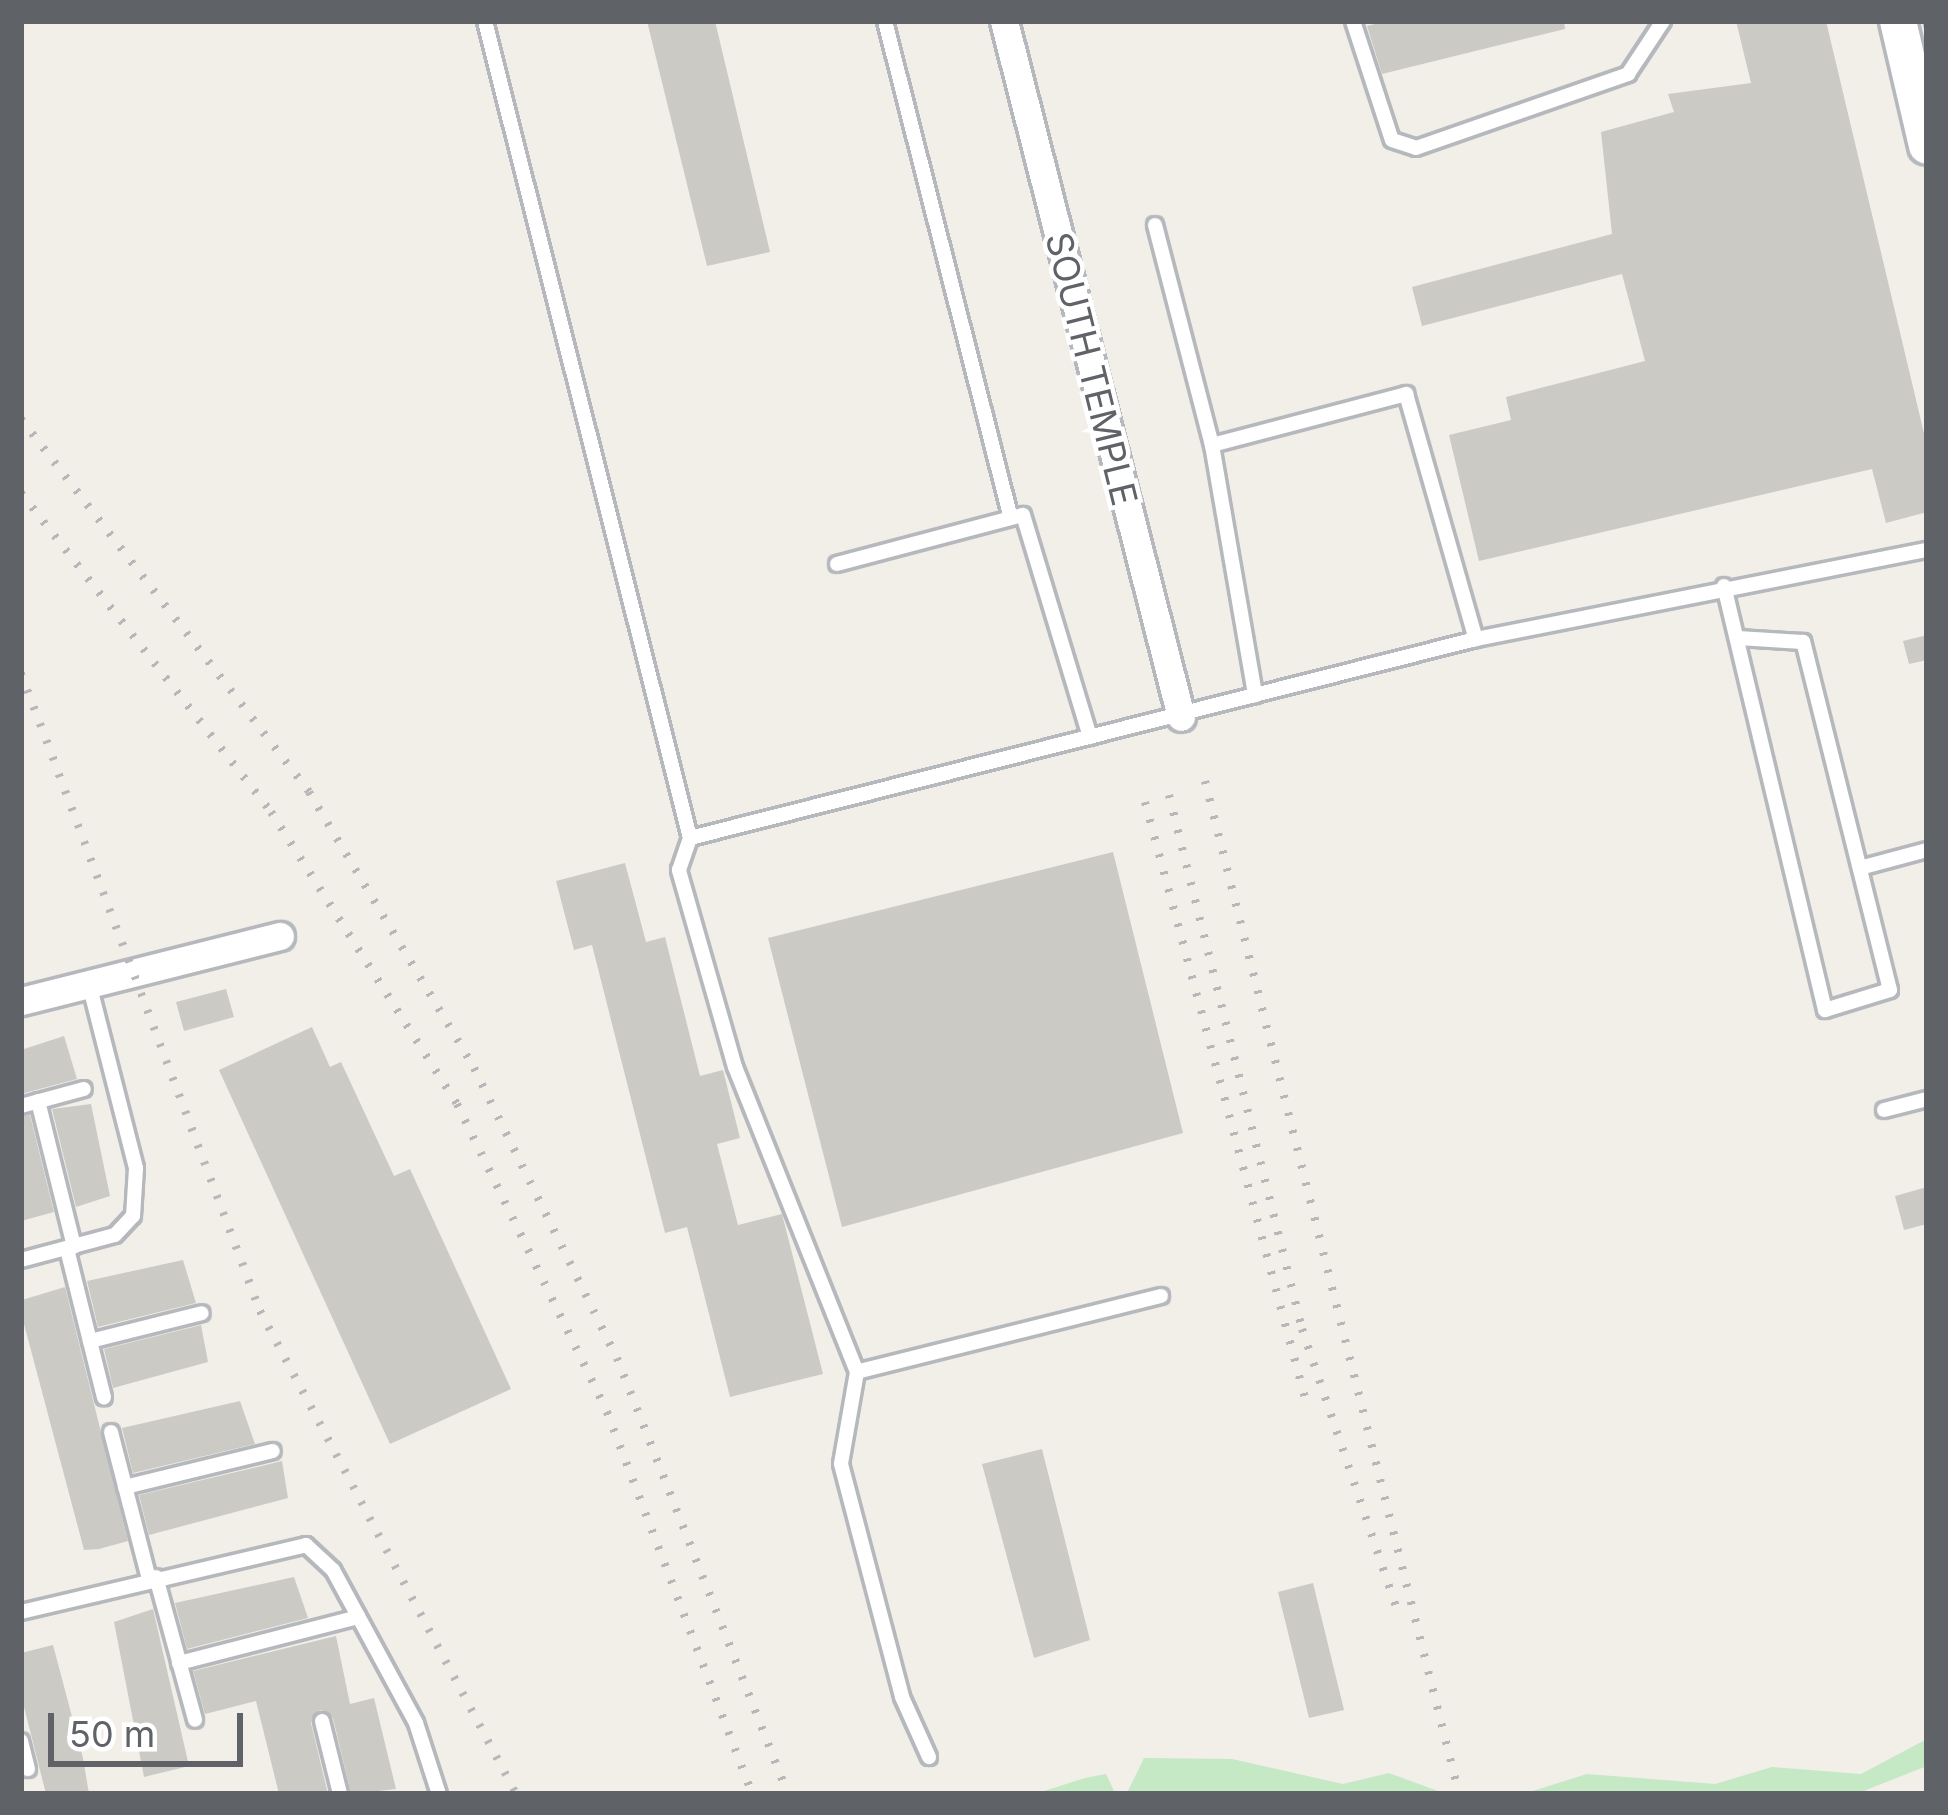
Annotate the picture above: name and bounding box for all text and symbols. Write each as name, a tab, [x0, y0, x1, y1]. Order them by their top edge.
street label: SOUTH TEMPLE	[1036, 228, 1146, 510]
scale bar	[54, 1689, 249, 1763]
text: 50 m	[69, 1712, 155, 1756]

